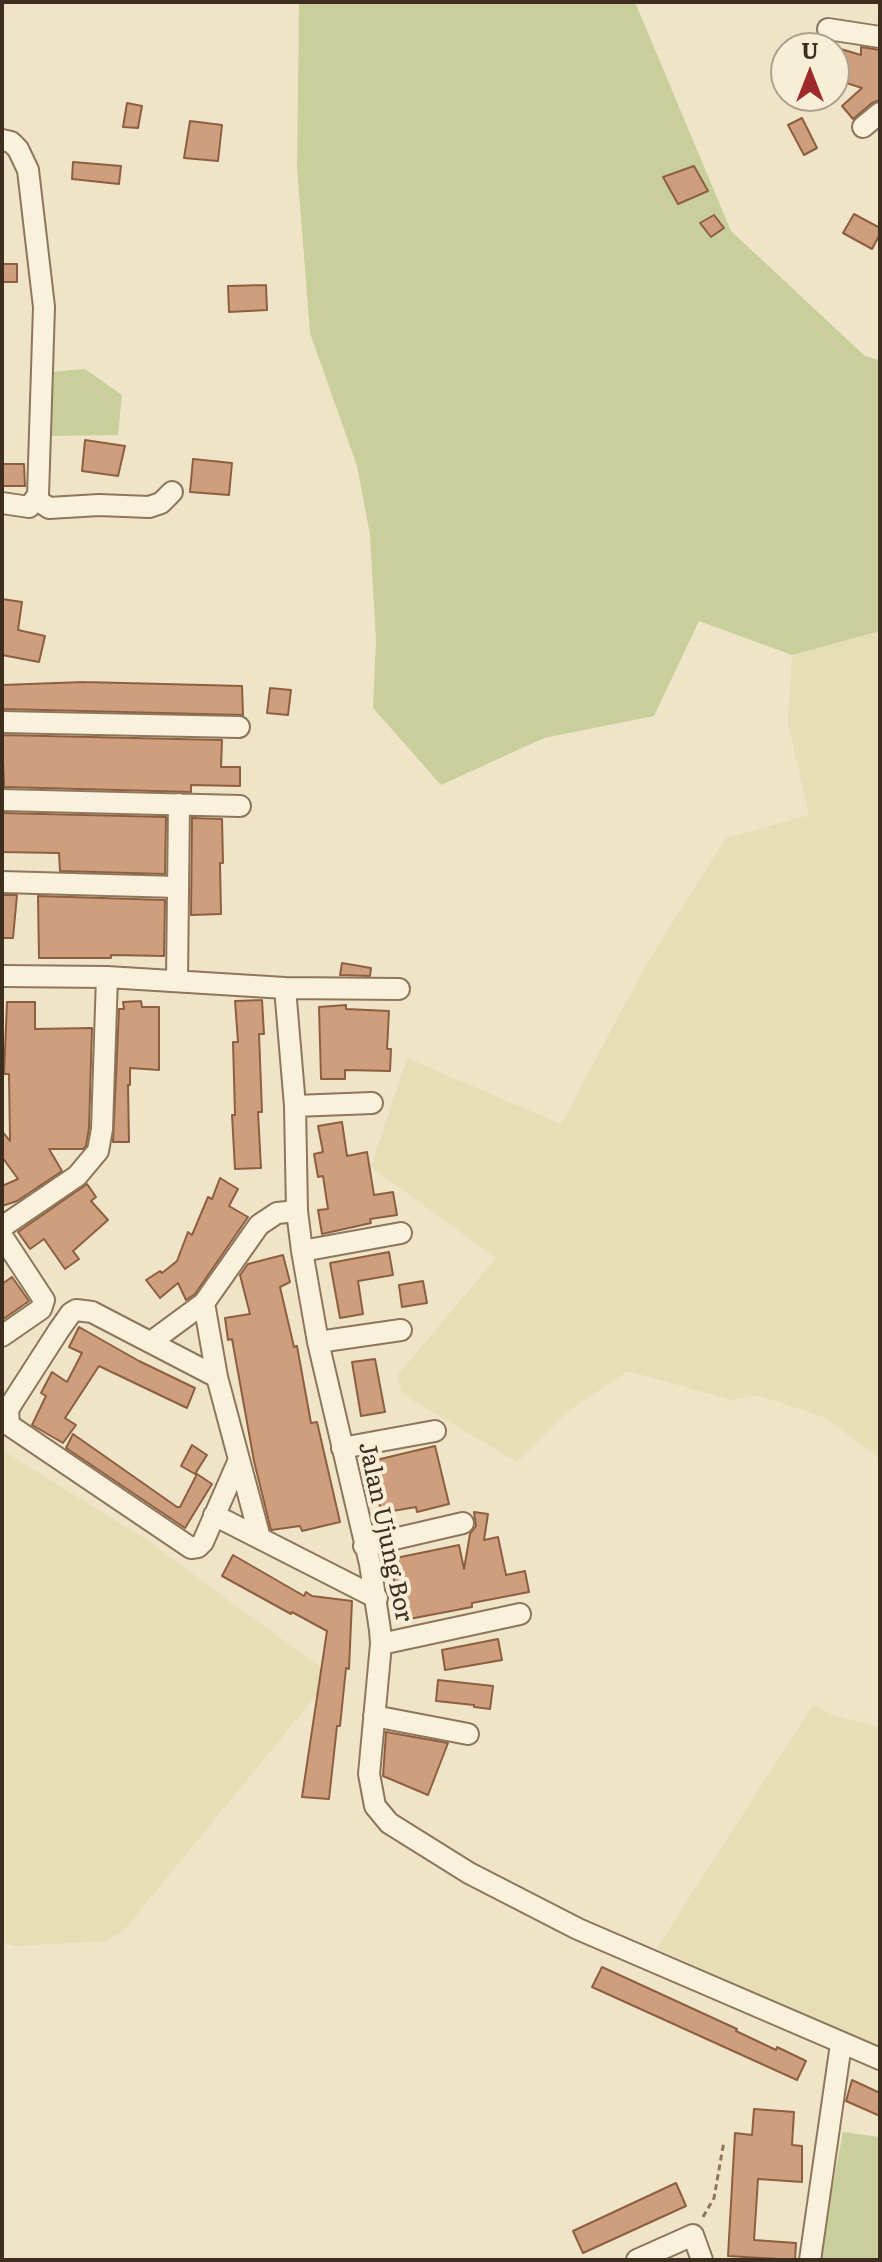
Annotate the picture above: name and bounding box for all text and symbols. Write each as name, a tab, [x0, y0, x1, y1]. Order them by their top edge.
north arrow	[770, 32, 850, 112]
text: U	[801, 33, 819, 66]
street label: Jalan Ujung Bor	[352, 1439, 418, 1625]

